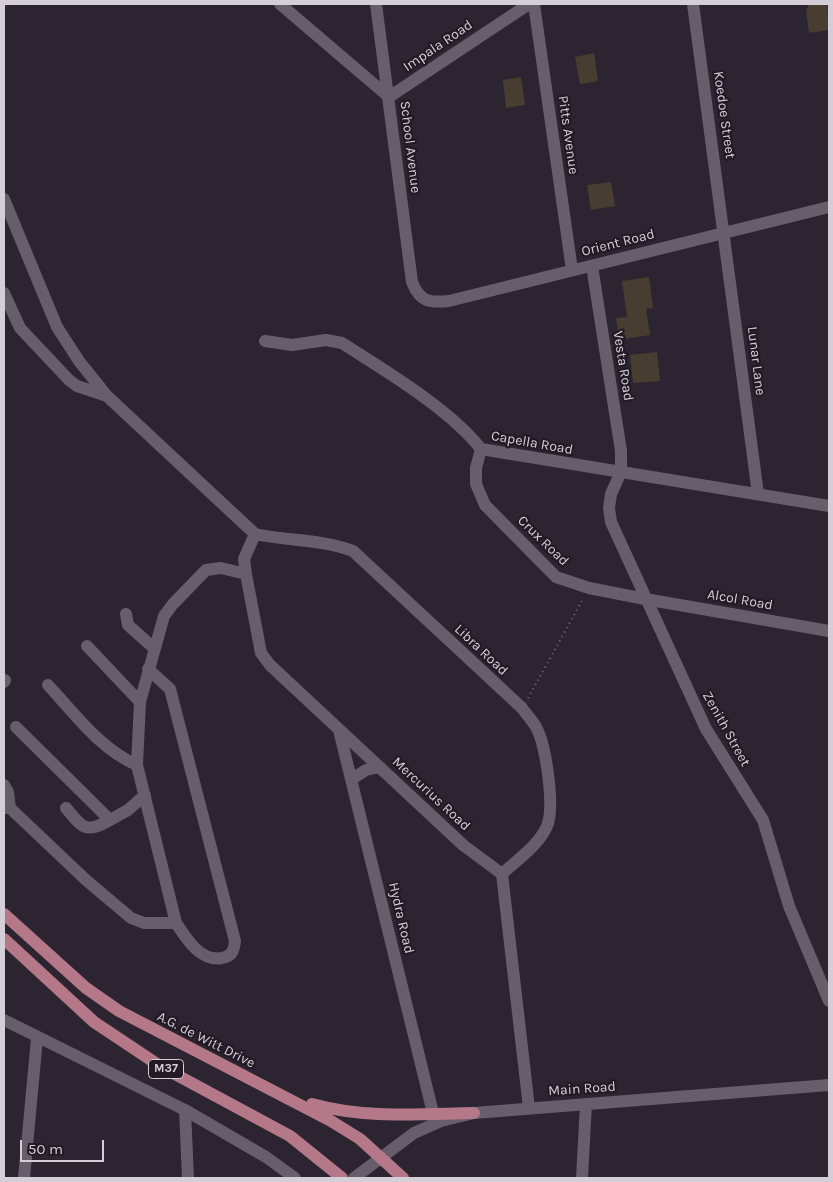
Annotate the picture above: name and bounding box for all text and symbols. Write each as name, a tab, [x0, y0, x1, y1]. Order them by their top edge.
street label: Impala Road	[400, 17, 476, 75]
street label: Koedoe Street	[710, 70, 738, 160]
street label: Pitts Avenue	[554, 95, 582, 175]
street label: School Avenue	[396, 100, 424, 194]
street label: Orient Road	[580, 226, 656, 260]
street label: Lunar Lane	[743, 326, 769, 396]
street label: Vesta Road	[609, 330, 637, 402]
street label: Capella Road	[490, 428, 574, 458]
street label: Crux Road	[514, 512, 572, 570]
street label: Alcol Road	[706, 586, 774, 614]
street label: Libra Road	[451, 621, 511, 679]
street label: Zenith Street	[698, 688, 754, 770]
street label: Mercurius Road	[389, 754, 473, 834]
street label: Hydra Road	[385, 881, 417, 955]
street label: A.G. de Witt Drive	[154, 1008, 258, 1072]
road number: M37	[148, 1060, 184, 1078]
street label: Main Road	[548, 1078, 616, 1100]
scale bar	[22, 1130, 106, 1162]
text: 50 m	[28, 1140, 63, 1158]

